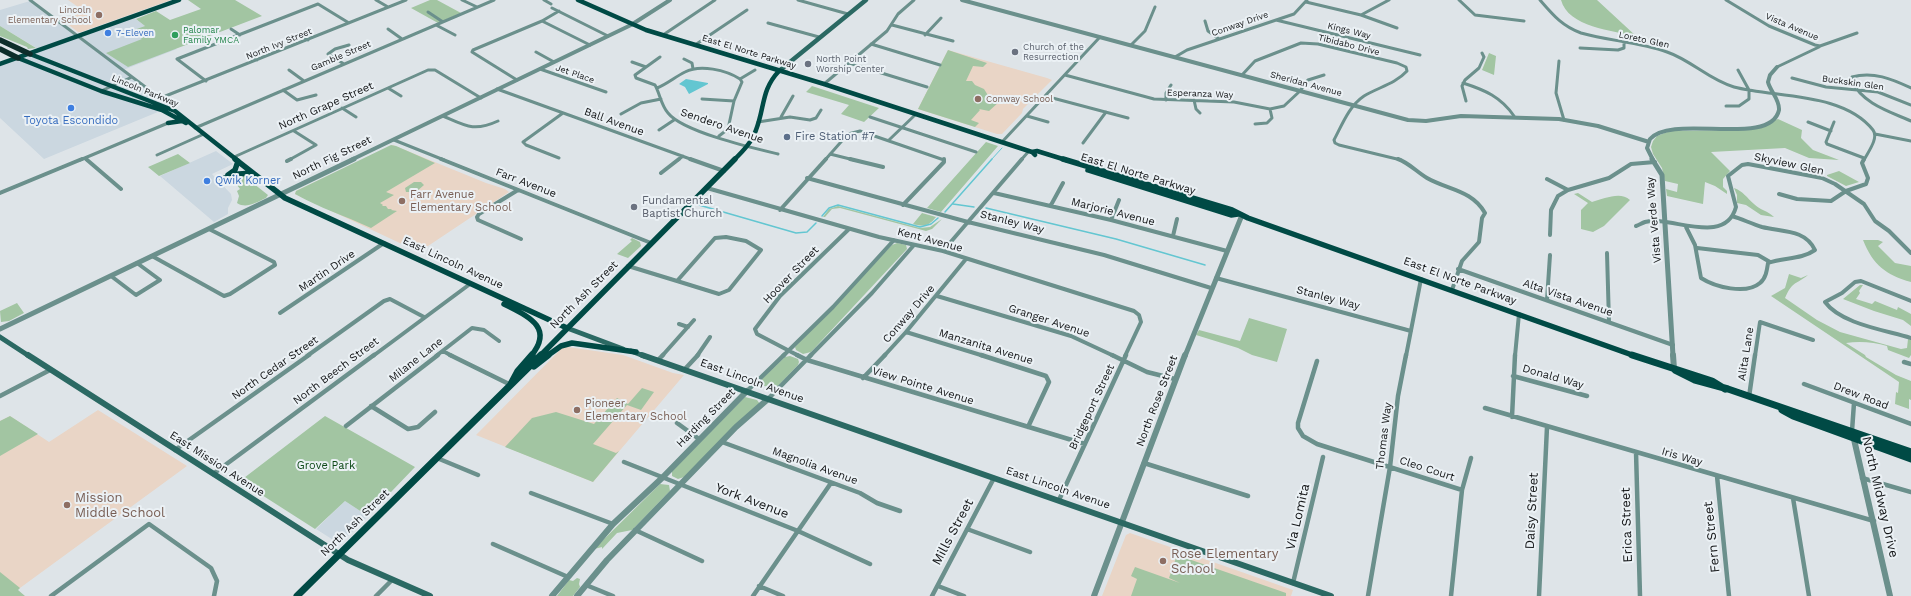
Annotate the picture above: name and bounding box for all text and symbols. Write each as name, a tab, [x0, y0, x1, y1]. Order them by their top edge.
place label: Lincoln Elementary School	[8, 5, 91, 26]
street label: Conway Drive	[1210, 9, 1270, 39]
marker: Lincoln Elementary School	[94, 10, 104, 20]
street label: Vista Avenue	[1764, 11, 1820, 43]
street label: Kings Way	[1326, 20, 1372, 42]
place label: Palomar Family YMCA	[183, 25, 239, 46]
street label: North Ivy Street	[245, 26, 313, 62]
marker: 7-Eleven	[103, 28, 113, 38]
place label: 7-Eleven	[116, 28, 154, 38]
street label: Loreto Glen	[1618, 29, 1670, 51]
marker: Palomar Family YMCA	[170, 30, 180, 40]
street label: Tibidabo Drive	[1317, 32, 1381, 58]
street label: East El Norte Parkway	[701, 33, 797, 71]
street label: Gamble Street	[309, 39, 373, 73]
place label: Church of the Resurrection	[1023, 42, 1084, 63]
marker: Church of the Resurrection	[1010, 47, 1020, 57]
place label: North Point Worship Center	[816, 54, 884, 75]
marker: North Point Worship Center	[803, 59, 813, 69]
street label: Jet Place	[554, 62, 596, 86]
street label: Sheridan Avenue	[1269, 69, 1343, 99]
street label: Lincoln Parkway	[110, 73, 180, 109]
street label: Buckskin Glen	[1821, 73, 1885, 93]
street label: North Grape Street	[276, 79, 376, 133]
street label: Esperanza Way	[1167, 87, 1233, 101]
marker: Conway School	[973, 94, 983, 104]
place label: Conway School	[986, 94, 1053, 104]
marker: Toyota Escondido	[66, 103, 76, 113]
street label: Ball Avenue	[582, 105, 646, 139]
street label: Sendero Avenue	[679, 106, 765, 146]
place label: Toyota Escondido	[24, 114, 118, 128]
place label: Fire Station #7	[795, 130, 875, 144]
marker: Fire Station #7	[782, 132, 792, 142]
street label: North Fig Street	[290, 133, 374, 183]
street label: East El Norte Parkway	[1079, 150, 1197, 198]
street label: Skyview Glen	[1753, 150, 1825, 178]
street label: Farr Avenue	[494, 165, 558, 201]
place label: Qwik Korner	[215, 174, 281, 188]
marker: Qwik Korner	[202, 176, 212, 186]
street label: Vista Verde Way	[1644, 176, 1664, 264]
place label: Farr Avenue Elementary School	[410, 188, 512, 214]
place label: Fundamental Baptist Church	[642, 194, 722, 220]
street label: Marjorie Avenue	[1070, 195, 1156, 229]
marker: Farr Avenue Elementary School	[397, 196, 407, 206]
marker: Fundamental Baptist Church	[629, 202, 639, 212]
street label: Stanley Way	[979, 208, 1045, 236]
street label: Kent Avenue	[896, 225, 964, 255]
street label: East Lincoln Avenue	[401, 234, 505, 292]
street label: Hoover Street	[760, 244, 822, 306]
street label: Martin Drive	[296, 247, 358, 295]
street label: East El Norte Parkway	[1402, 254, 1518, 308]
street label: North Ash Street	[547, 258, 621, 332]
street label: Alta Vista Avenue	[1521, 276, 1615, 320]
street label: Conway Drive	[880, 282, 938, 346]
street label: Stanley Way	[1295, 283, 1361, 313]
street label: Granger Avenue	[1007, 302, 1091, 340]
street label: Manzanita Avenue	[937, 326, 1035, 368]
street label: Alita Lane	[1735, 326, 1757, 382]
street label: North Cedar Street	[229, 333, 321, 403]
street label: North Beech Street	[291, 335, 381, 407]
street label: Milane Lane	[386, 335, 446, 385]
street label: North Rose Street	[1134, 354, 1180, 448]
street label: East Lincoln Avenue	[698, 356, 806, 406]
street label: Bridgeport Street	[1066, 362, 1118, 452]
street label: Donald Way	[1521, 362, 1585, 392]
street label: View Pointe Avenue	[871, 364, 975, 408]
street label: Drew Road	[1831, 379, 1891, 413]
street label: Harding Street	[674, 386, 738, 450]
place label: Pioneer Elementary School	[585, 397, 687, 423]
street label: Thomas Way	[1373, 402, 1395, 470]
marker: Pioneer Elementary School	[572, 405, 582, 415]
street label: East Mission Avenue	[167, 428, 267, 500]
street label: North Midway Drive	[1858, 435, 1902, 559]
street label: Magnolia Avenue	[770, 444, 860, 488]
street label: Iris Way	[1660, 445, 1704, 469]
street label: Cleo Court	[1398, 454, 1456, 484]
park label: Grove Park	[297, 459, 355, 473]
street label: East Lincoln Avenue	[1004, 464, 1112, 512]
street label: Daisy Street	[1522, 472, 1542, 550]
street label: York Avenue	[713, 480, 791, 522]
street label: Via Lomita	[1283, 482, 1313, 552]
street label: North Ash Street	[318, 487, 392, 559]
street label: Erica Street	[1618, 487, 1636, 563]
place label: Mission Middle School	[75, 490, 165, 521]
street label: Mills Street	[929, 496, 977, 568]
marker: Mission Middle School	[62, 500, 72, 510]
street label: Fern Street	[1700, 501, 1724, 573]
place label: Rose Elementary School	[1171, 546, 1278, 577]
marker: Rose Elementary School	[1158, 556, 1168, 566]

